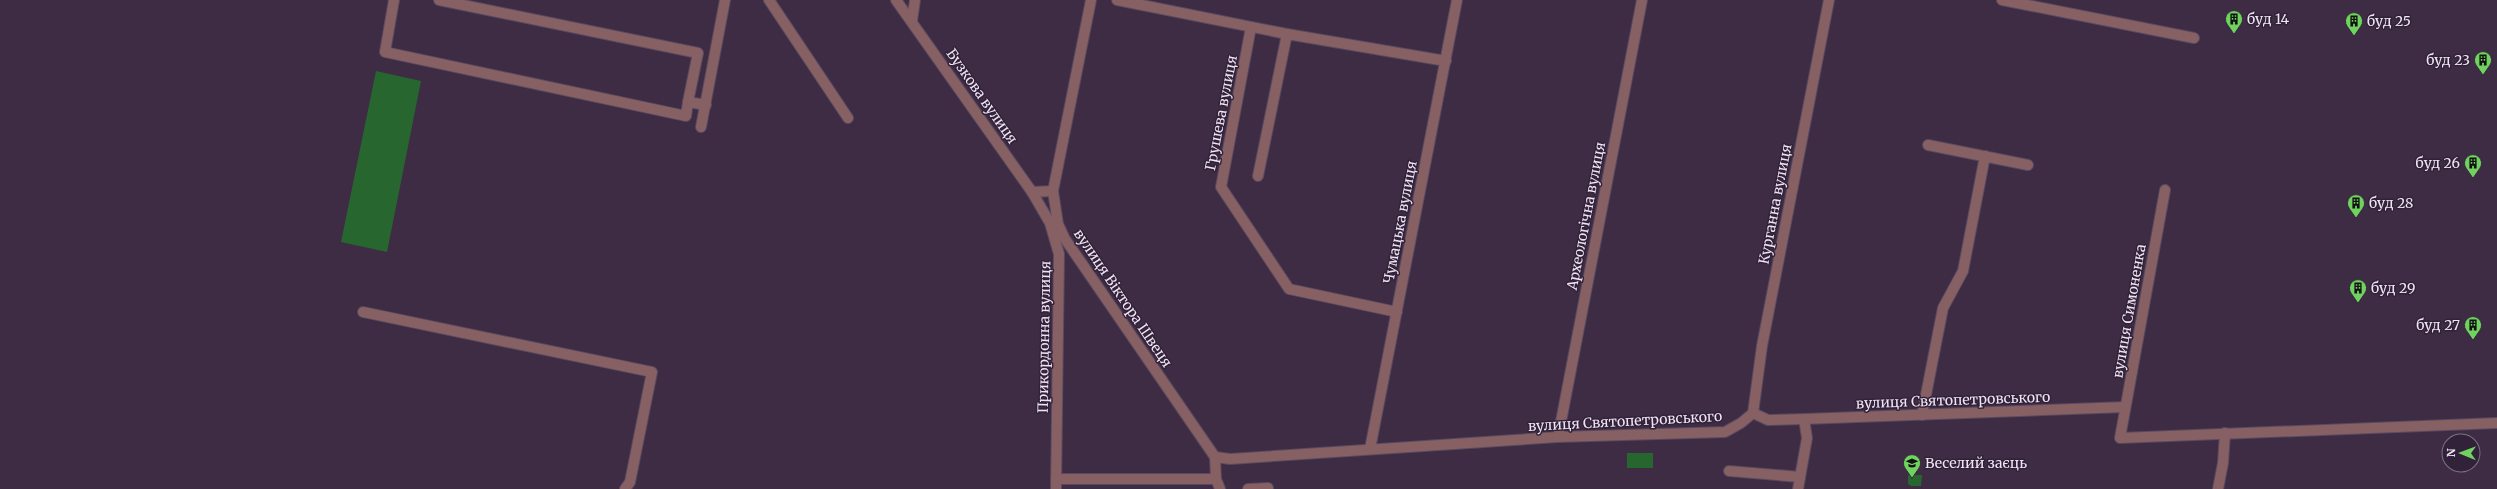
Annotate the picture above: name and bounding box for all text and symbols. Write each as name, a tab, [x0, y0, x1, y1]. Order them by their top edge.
building icon: буд 14	[2224, 9, 2244, 34]
place label: буд 14	[2247, 10, 2290, 28]
building icon: буд 25	[2344, 11, 2364, 36]
place label: буд 25	[2367, 12, 2411, 30]
street label: Бузкова вулиця	[942, 45, 1022, 147]
building icon: буд 23	[2473, 50, 2493, 75]
place label: буд 23	[2426, 51, 2470, 69]
street label: Грушева вулиця	[1201, 54, 1241, 172]
street label: Археологічна вулиця	[1563, 140, 1609, 293]
street label: Курганна вулиця	[1755, 142, 1795, 266]
building icon: буд 26	[2463, 153, 2483, 178]
place label: буд 26	[2416, 154, 2460, 172]
street label: Чумацька вулиця	[1379, 159, 1421, 285]
building icon: буд 28	[2346, 193, 2366, 218]
place label: буд 28	[2369, 194, 2413, 212]
street label: вулиця Віктора Швеця	[1070, 225, 1176, 371]
street label: вулиця Симоненка	[2108, 242, 2150, 379]
street label: Прикордонна вулиця	[1034, 261, 1054, 413]
building icon: буд 29	[2348, 278, 2368, 303]
place label: буд 29	[2371, 279, 2415, 297]
building icon: буд 27	[2463, 315, 2483, 340]
place label: буд 27	[2416, 316, 2460, 334]
street label: вулиця Святопетровського	[1856, 388, 2050, 412]
street label: вулиця Святопетровського	[1527, 407, 1723, 435]
north arrow	[2441, 433, 2481, 473]
text: N	[2444, 448, 2458, 457]
school or university icon: Веселий заєць	[1902, 453, 1922, 478]
place label: Веселий заєць	[1925, 454, 2027, 472]

